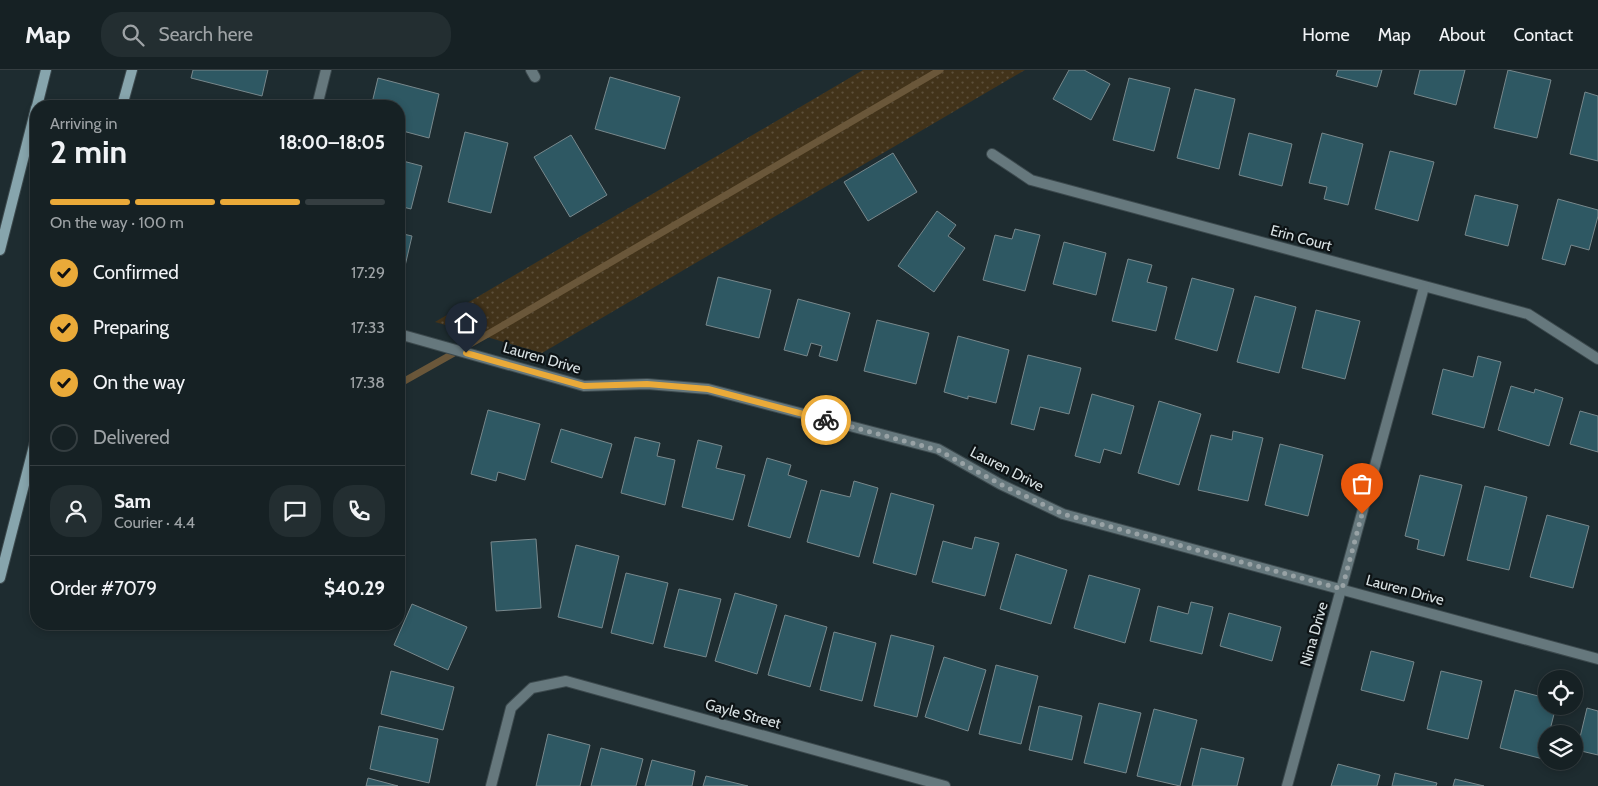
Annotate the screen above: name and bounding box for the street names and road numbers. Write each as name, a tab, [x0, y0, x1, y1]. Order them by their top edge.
street label: Erin Court	[1268, 221, 1334, 255]
street label: Lauren Drive	[501, 338, 583, 378]
street label: Lauren Drive	[967, 443, 1047, 495]
street label: Lauren Drive	[1364, 571, 1446, 609]
street label: Nina Drive	[1296, 599, 1332, 668]
street label: Gayle Street	[703, 695, 783, 733]

